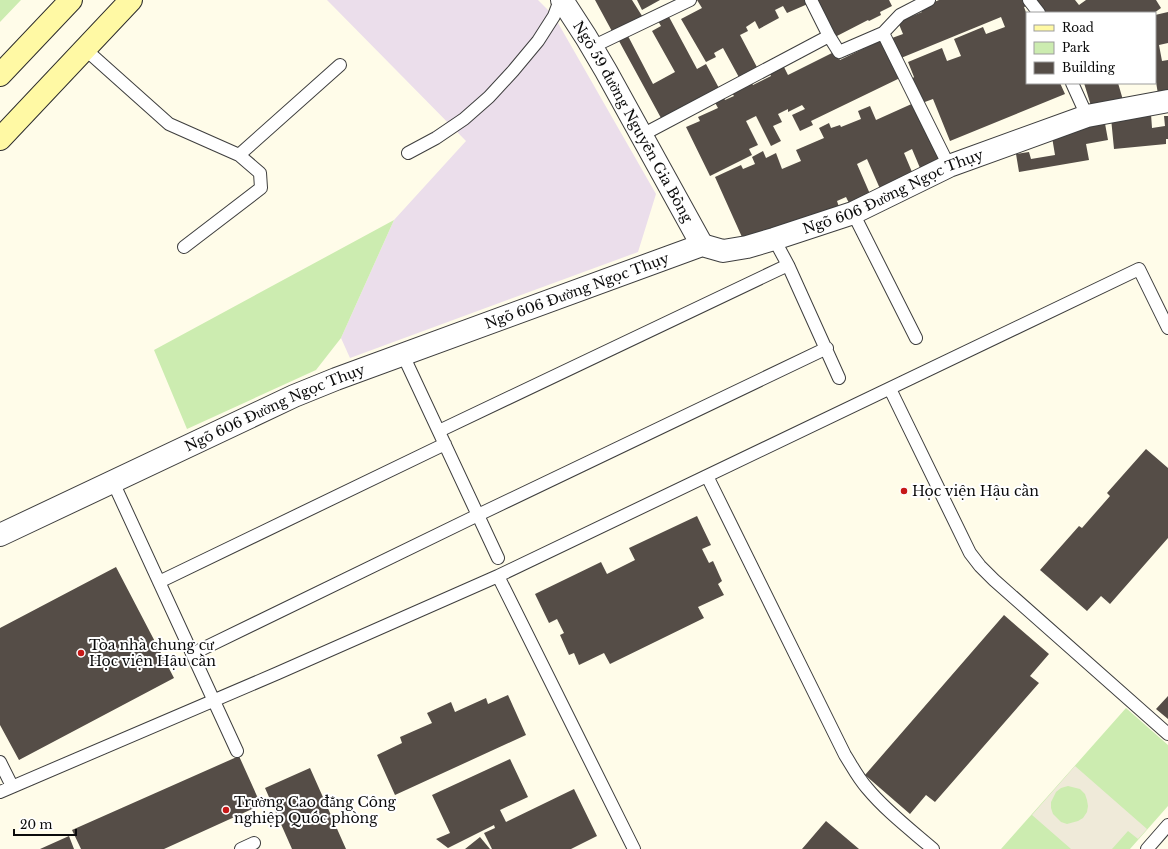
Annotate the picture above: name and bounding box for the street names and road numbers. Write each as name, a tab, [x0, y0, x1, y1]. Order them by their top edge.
street label: Ngõ 59 đường Nguyễn Gia Bồng	[569, 18, 697, 226]
street label: Ngõ 606 Đường Ngọc Thụy	[800, 145, 986, 238]
street label: Ngõ 606 Đường Ngọc Thụy	[482, 249, 672, 333]
street label: Ngõ 606 Đường Ngọc Thụy	[182, 360, 367, 455]

